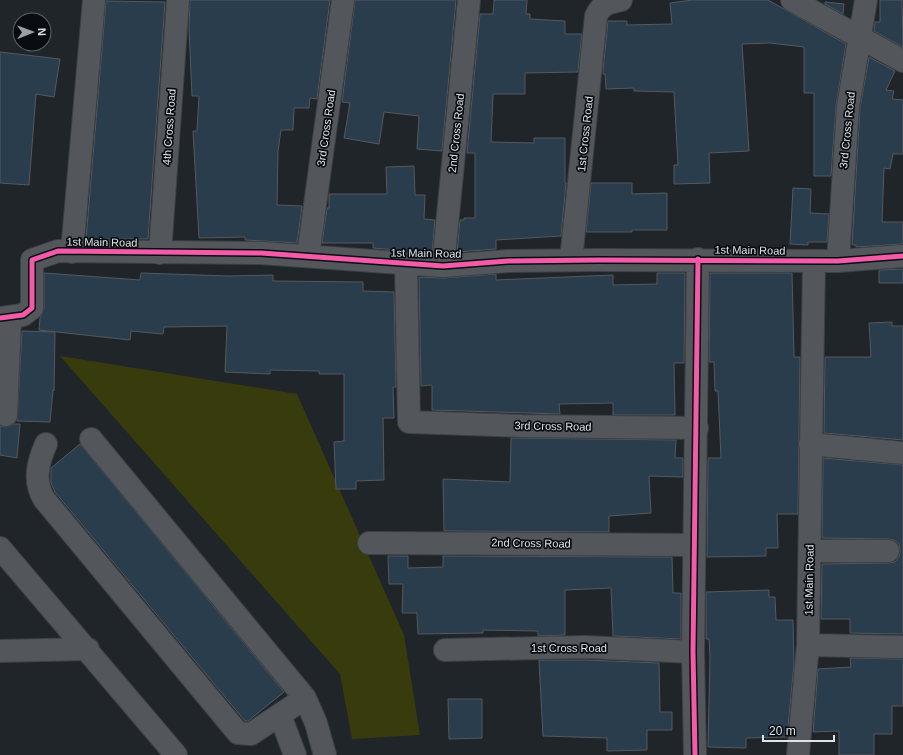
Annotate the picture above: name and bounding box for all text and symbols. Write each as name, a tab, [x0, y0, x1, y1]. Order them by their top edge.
north arrow	[12, 12, 52, 52]
text: N	[36, 28, 48, 36]
street label: 4th Cross Road	[160, 88, 178, 166]
street label: 3rd Cross Road	[315, 89, 337, 167]
street label: 3rd Cross Road	[837, 91, 857, 169]
street label: 2nd Cross Road	[446, 93, 466, 173]
street label: 1st Cross Road	[575, 96, 595, 172]
street label: 1st Main Road	[66, 235, 138, 249]
street label: 1st Main Road	[714, 243, 786, 257]
street label: 1st Main Road	[390, 246, 462, 260]
street label: 3rd Cross Road	[514, 419, 592, 433]
street label: 2nd Cross Road	[491, 536, 571, 550]
street label: 1st Main Road	[802, 544, 816, 616]
street label: 1st Cross Road	[531, 642, 607, 654]
scale bar	[763, 717, 834, 743]
text: 20 m	[769, 724, 796, 738]

